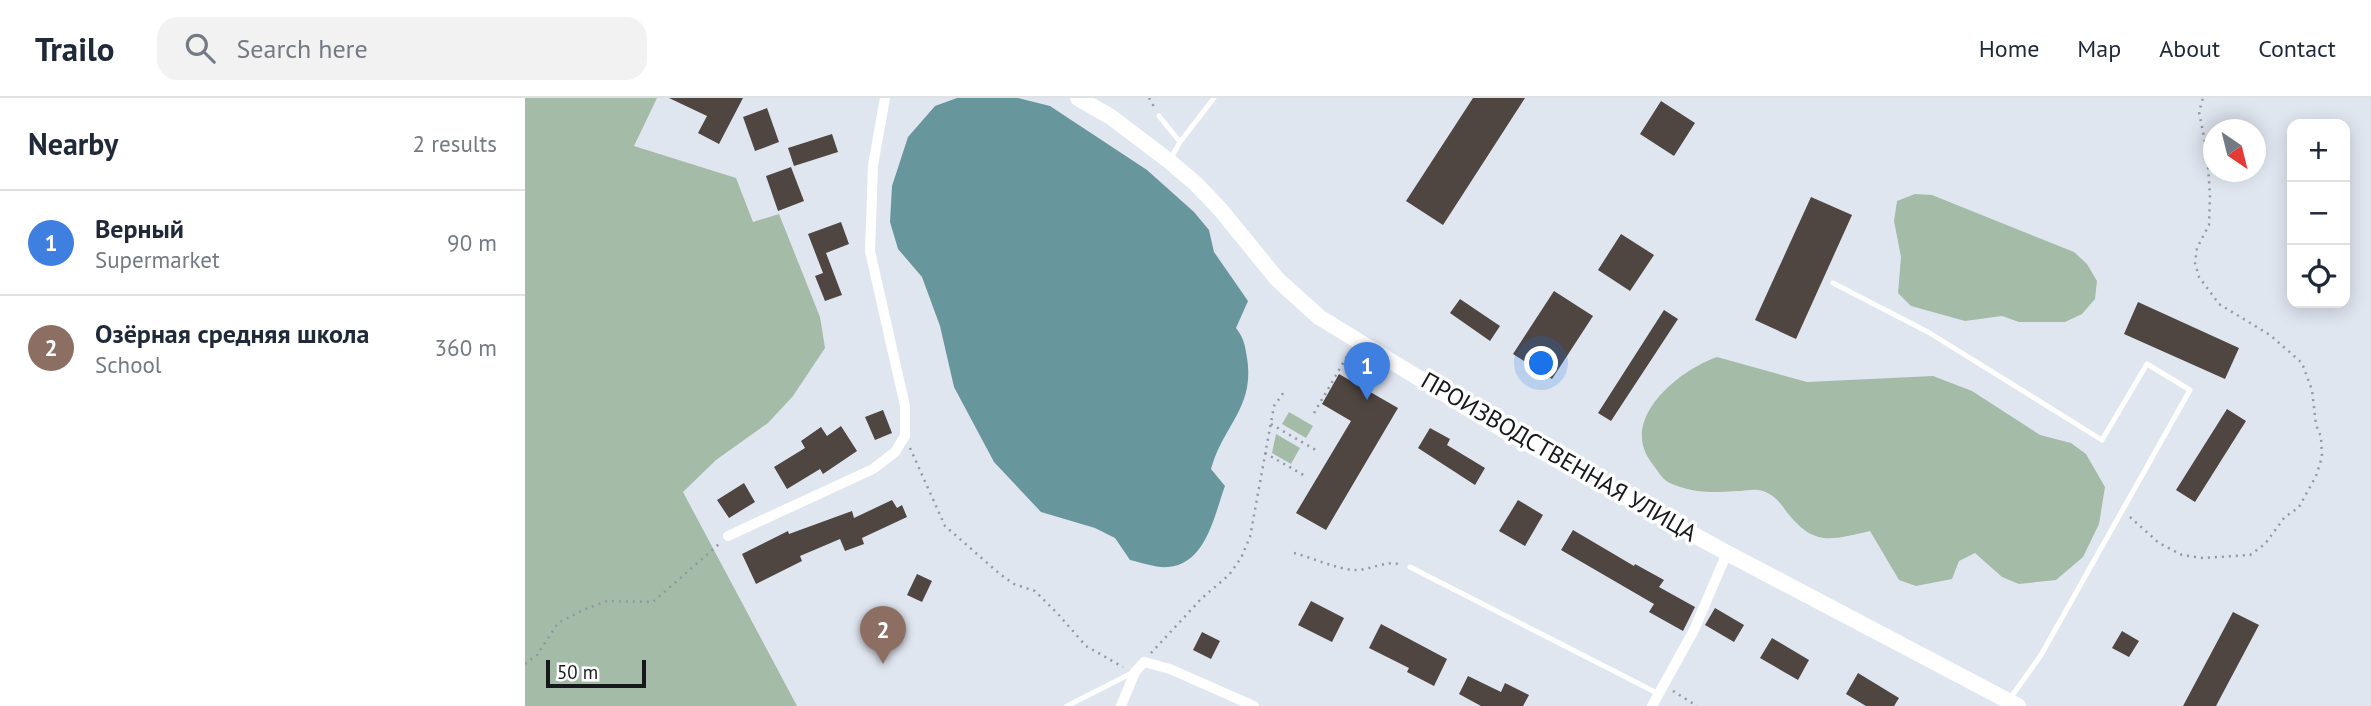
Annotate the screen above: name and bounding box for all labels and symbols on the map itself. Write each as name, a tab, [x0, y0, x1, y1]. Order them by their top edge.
north arrow	[2203, 119, 2266, 182]
pin: 1	[1344, 342, 1390, 400]
your location	[1524, 346, 1558, 380]
street label: ПРОИЗВОДСТВЕННАЯ УЛИЦА	[1416, 365, 1703, 548]
pin: 2	[860, 606, 906, 664]
scale bar	[546, 657, 646, 689]

